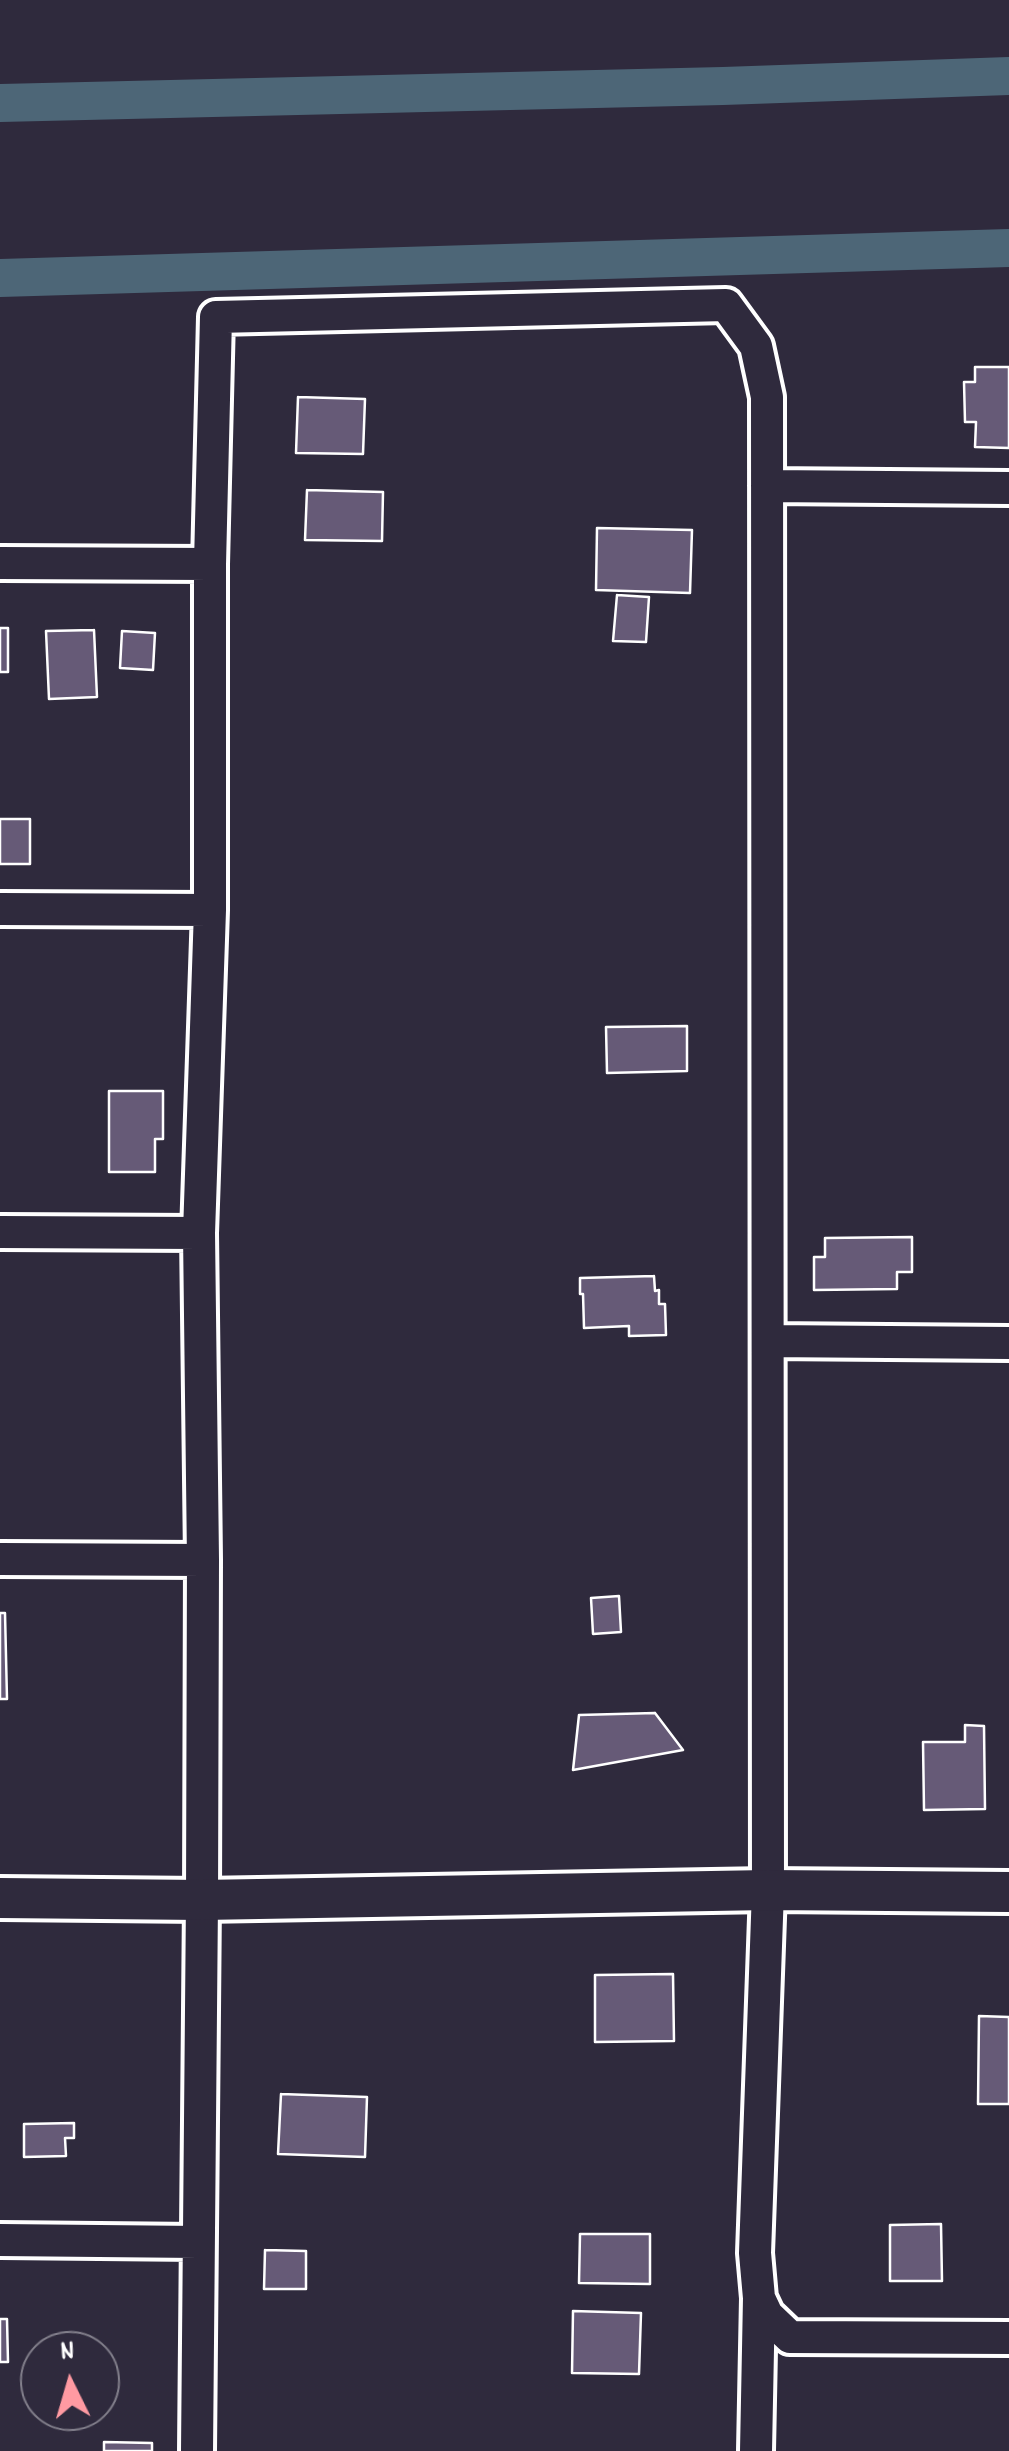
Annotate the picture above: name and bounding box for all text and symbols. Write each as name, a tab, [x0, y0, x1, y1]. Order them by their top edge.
north arrow	[20, 2331, 120, 2431]
text: N	[59, 2333, 76, 2374]

